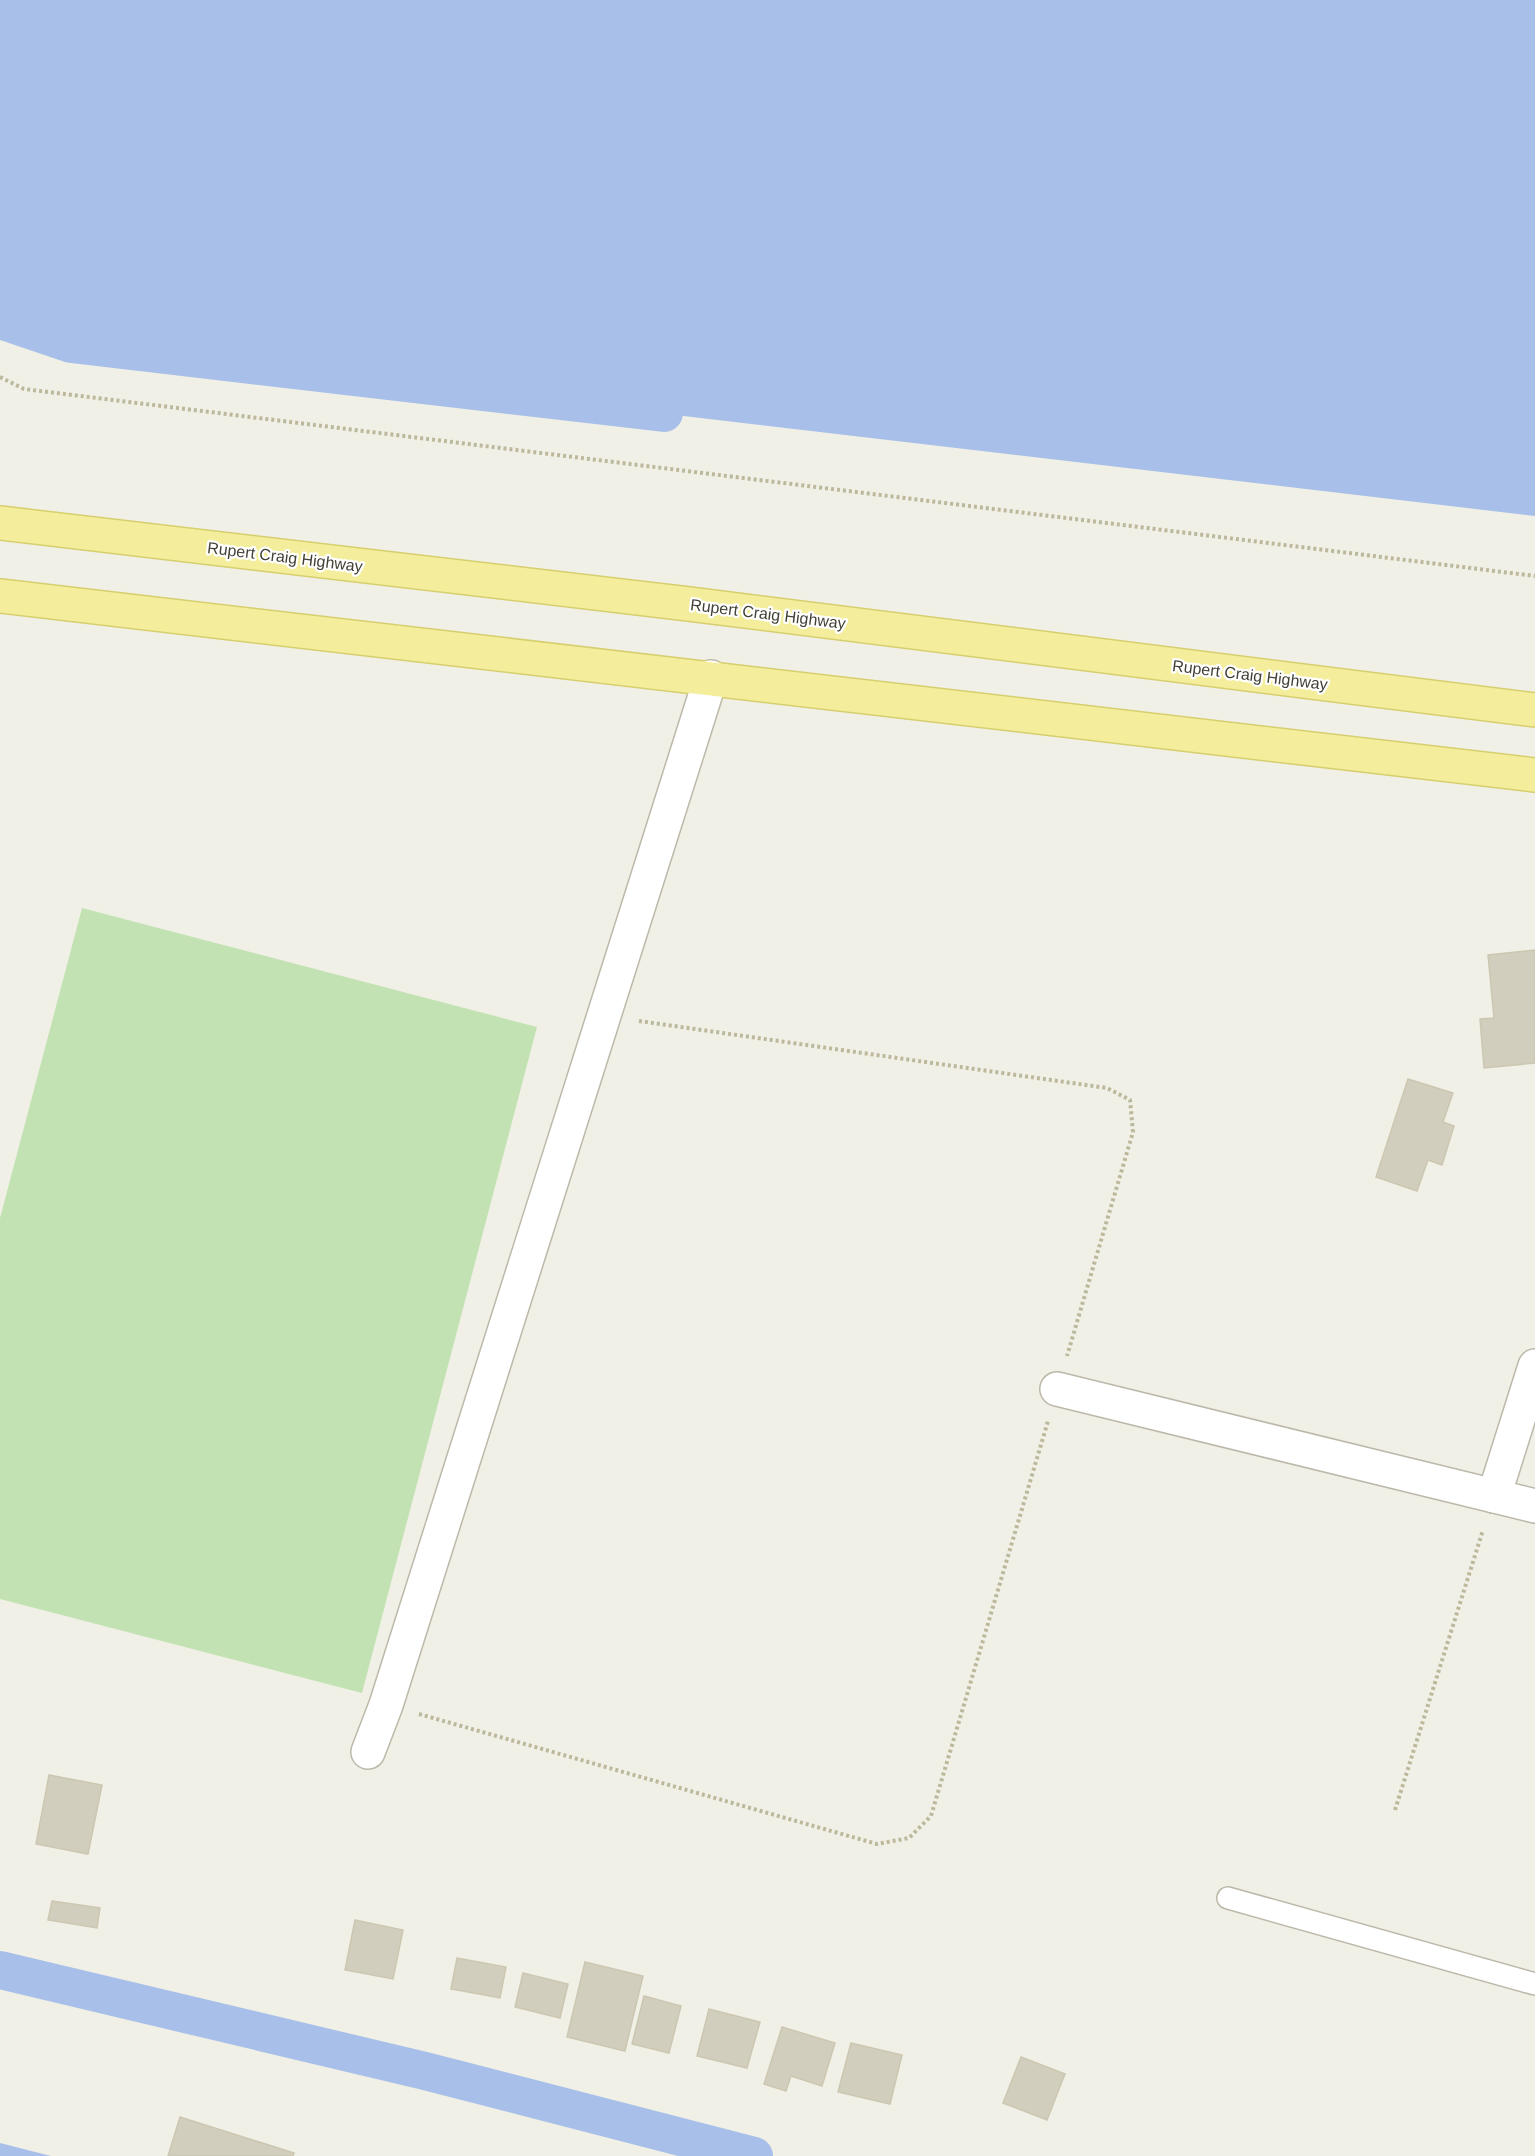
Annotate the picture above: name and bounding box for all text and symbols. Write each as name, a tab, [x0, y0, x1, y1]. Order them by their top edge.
street label: Rupert Craig Highway	[206, 539, 364, 575]
street label: Rupert Craig Highway	[689, 596, 847, 632]
street label: Rupert Craig Highway	[1171, 657, 1329, 693]

